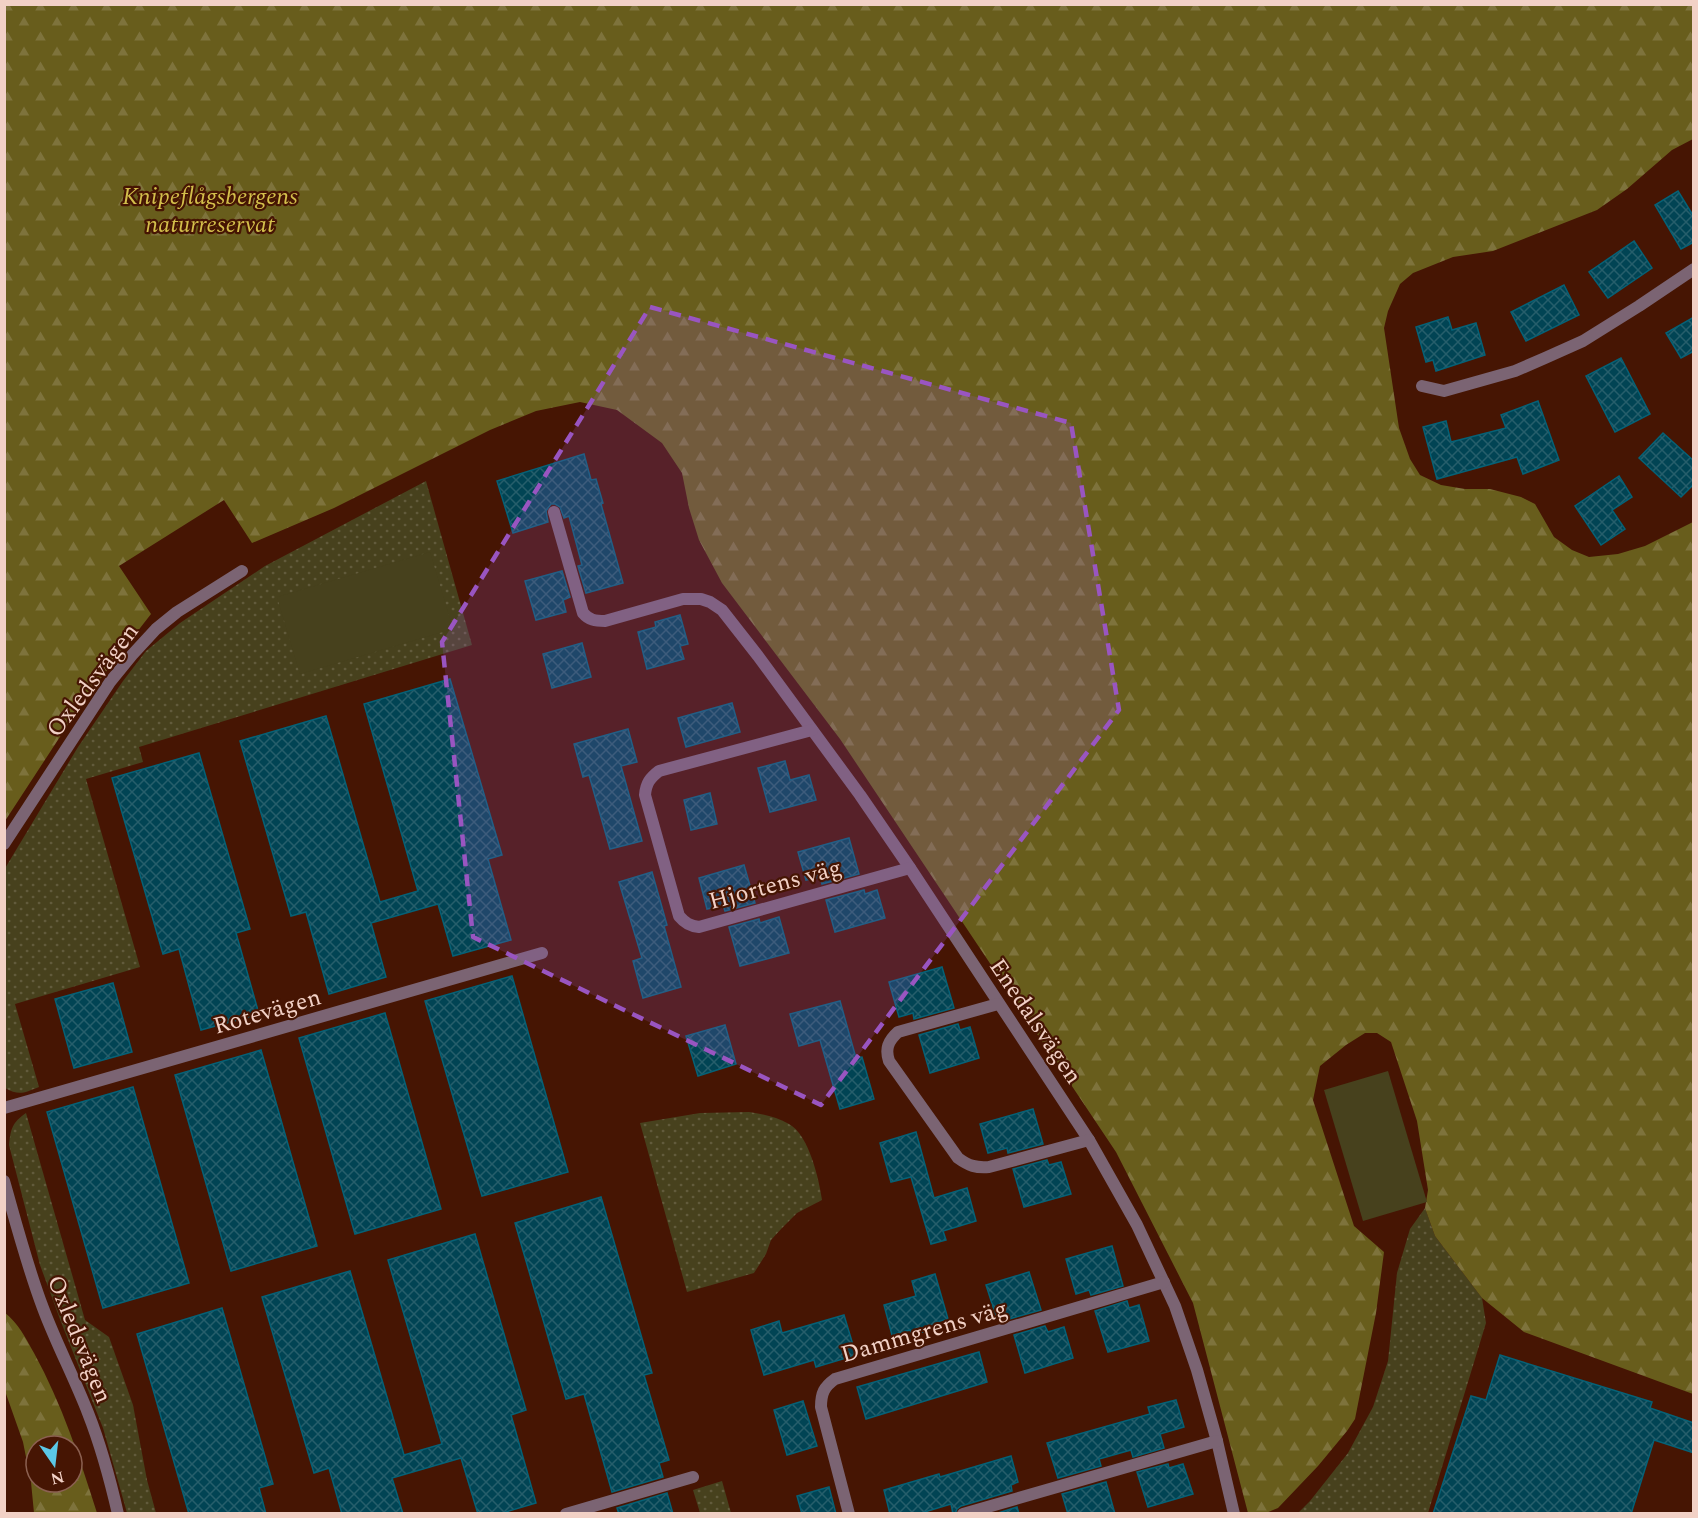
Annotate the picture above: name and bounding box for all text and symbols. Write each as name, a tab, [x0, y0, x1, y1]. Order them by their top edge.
park label: Knipeflågsbergens naturreservat	[122, 179, 298, 243]
street label: Oxledsvägen	[38, 616, 148, 745]
street label: Hjortens väg	[705, 850, 846, 920]
street label: Enedalsvägen	[980, 951, 1091, 1092]
street label: Rotevägen	[209, 979, 325, 1044]
street label: Oxledsvägen	[37, 1270, 121, 1409]
street label: Dammgrens väg	[837, 1291, 1012, 1373]
north arrow	[24, 1434, 84, 1494]
text: N	[48, 1464, 67, 1491]

